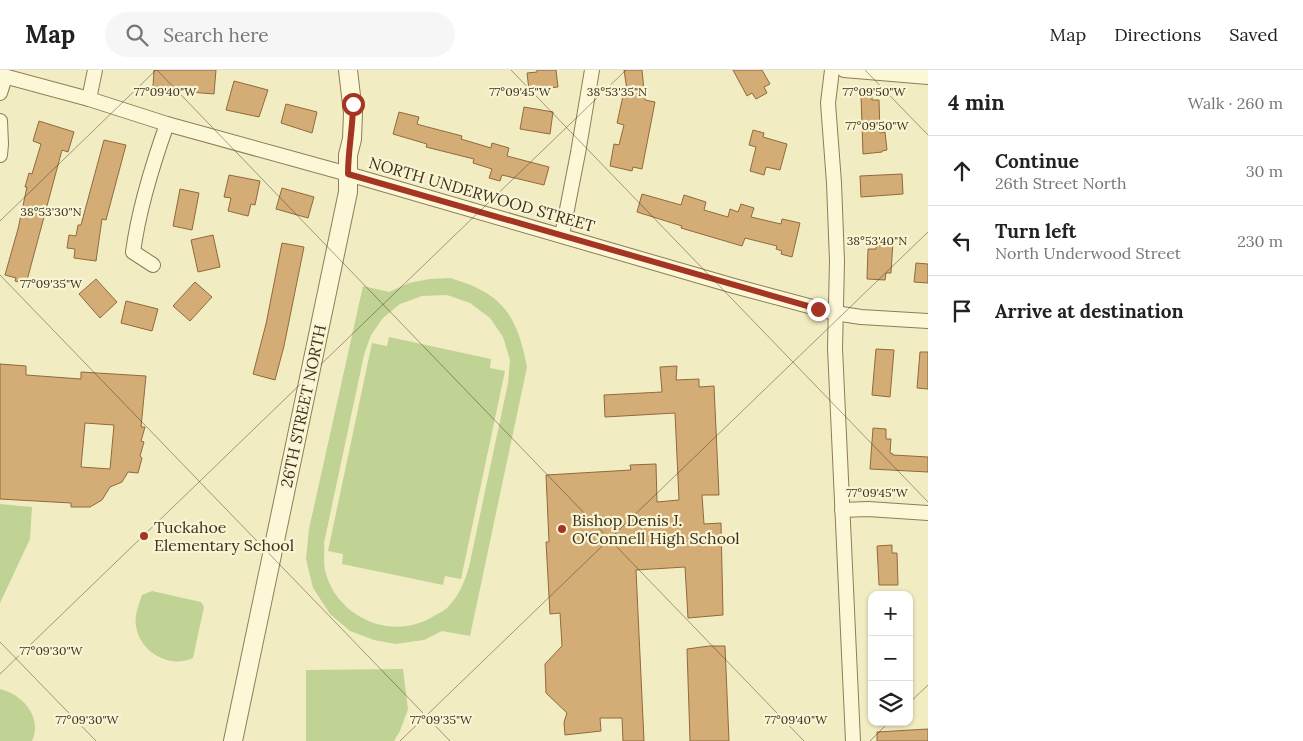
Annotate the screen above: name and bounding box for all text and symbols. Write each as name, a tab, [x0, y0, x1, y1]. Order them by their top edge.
search box	[105, 12, 455, 57]
text: Map	[25, 19, 75, 50]
icon: search	[123, 21, 151, 49]
text: Search here	[163, 23, 269, 47]
text: Map	[1050, 23, 1086, 46]
text: Directions	[1114, 23, 1201, 46]
text: Saved	[1229, 23, 1278, 46]
text: 77°09'40"W	[134, 84, 197, 99]
text: 77°09'45"W	[489, 84, 552, 99]
text: 38°53'35"N	[587, 84, 647, 99]
text: 77°09'50"W	[843, 84, 906, 99]
text: 4 min	[948, 89, 1005, 116]
route start	[342, 93, 365, 116]
text: Walk · 260 m	[1188, 93, 1283, 113]
text: 77°09'50"W	[846, 118, 909, 133]
text: Continue	[995, 149, 1079, 173]
street label: NORTH UNDERWOOD STREET	[367, 152, 597, 236]
icon: ahead	[948, 157, 976, 185]
text: 30 m	[1246, 161, 1283, 181]
text: 26th Street North	[995, 173, 1127, 193]
text: 38°53'30"N	[20, 204, 82, 219]
text: Turn left	[995, 219, 1076, 243]
icon: left	[948, 227, 976, 255]
text: 230 m	[1237, 231, 1283, 251]
text: 38°53'40"N	[847, 233, 907, 248]
text: North Underwood Street	[995, 243, 1181, 263]
text: 77°09'35"W	[20, 276, 83, 291]
icon: arrive	[948, 297, 976, 325]
route end	[807, 298, 830, 321]
text: Arrive at destination	[995, 299, 1184, 323]
street label: 26TH STREET NORTH	[276, 323, 330, 489]
text: 77°09'45"W	[846, 485, 909, 500]
place label: Bishop Denis J. O'Connell High School	[572, 510, 740, 548]
place label: Tuckahoe Elementary School	[154, 517, 294, 555]
marker: Bishop Denis J. O'Connell High School	[556, 523, 568, 535]
marker: Tuckahoe Elementary School	[138, 530, 150, 542]
map controls	[868, 591, 913, 726]
button: +	[868, 591, 913, 636]
button: −	[868, 636, 913, 681]
text: 77°09'30"W	[19, 643, 84, 658]
button: layers	[868, 681, 913, 726]
text: 77°09'30"W	[55, 712, 120, 727]
text: 77°09'35"W	[410, 712, 473, 727]
text: 77°09'40"W	[765, 712, 828, 727]

